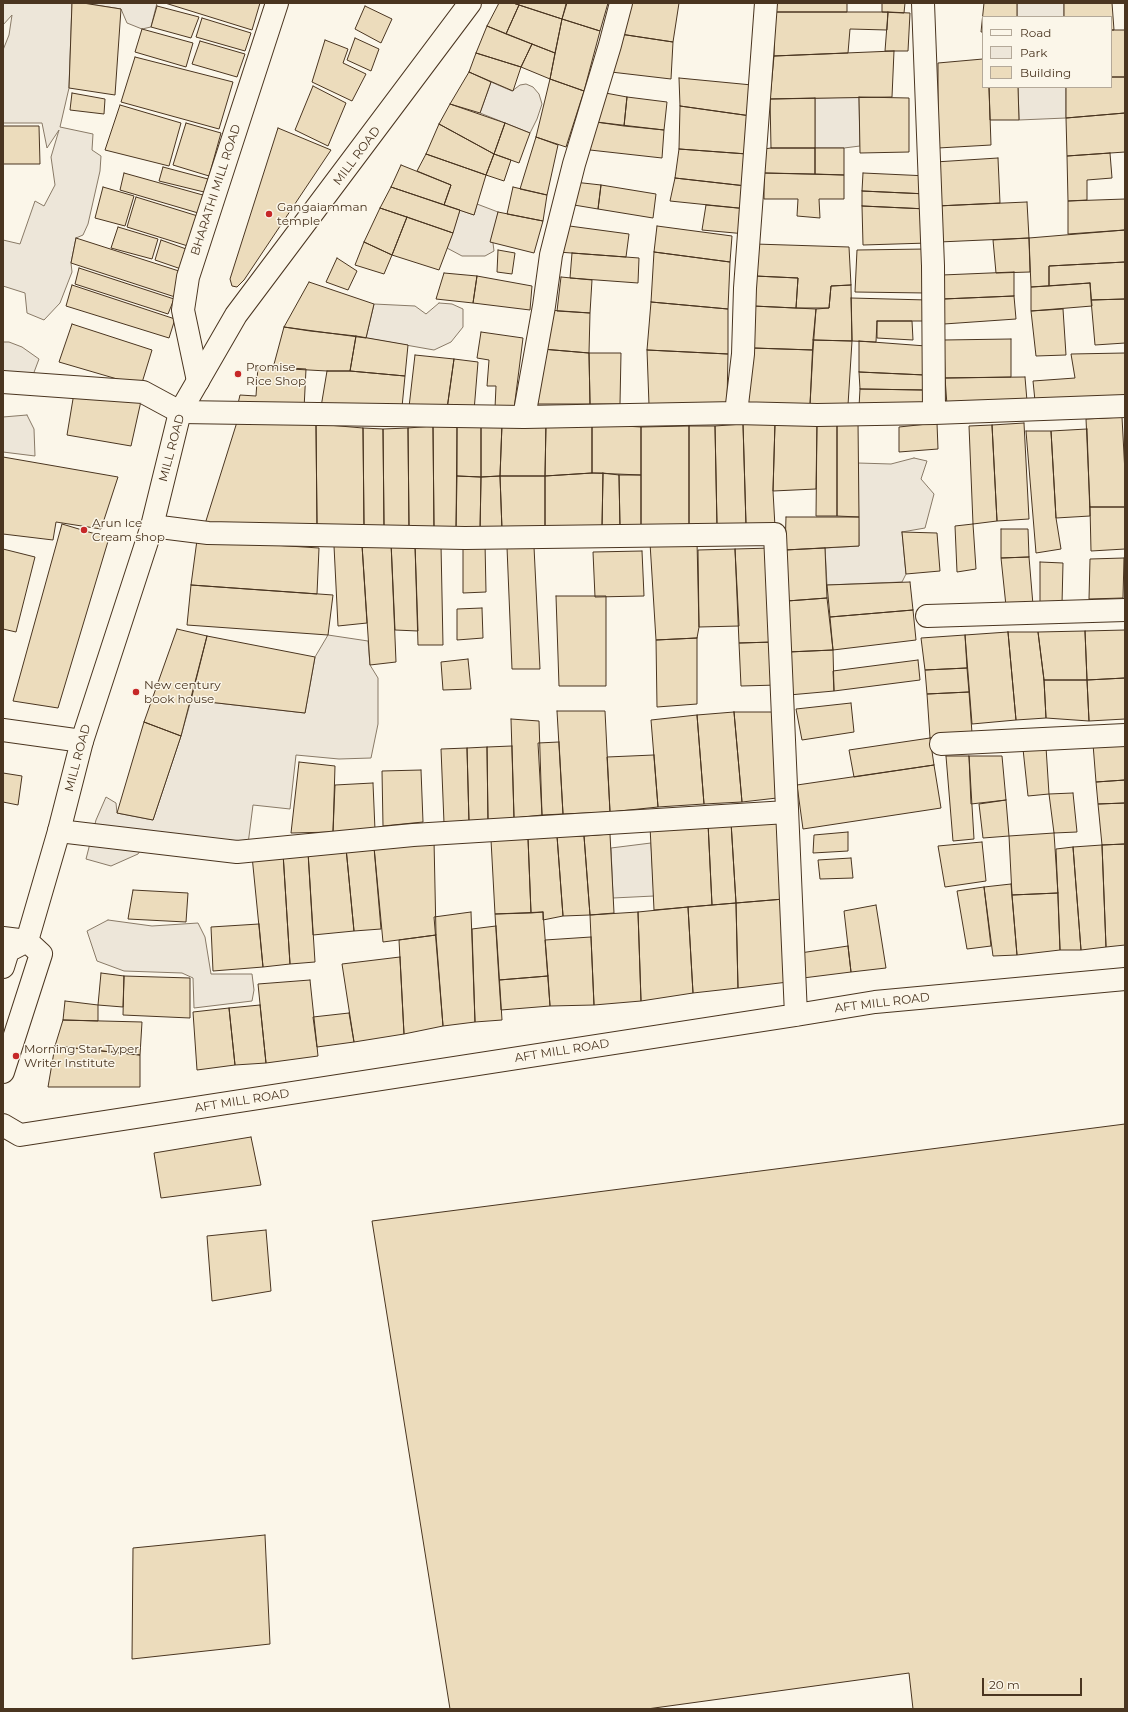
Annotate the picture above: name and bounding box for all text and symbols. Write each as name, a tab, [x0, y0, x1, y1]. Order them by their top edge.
legend	[982, 16, 1112, 88]
text: Road	[1020, 25, 1051, 40]
text: Park	[1020, 45, 1047, 60]
text: Building	[1020, 65, 1071, 80]
street label: BHARATHI MILL ROAD	[188, 123, 244, 257]
street label: MILL ROAD	[330, 124, 384, 188]
place label: Gangaiamman temple	[277, 200, 368, 228]
marker: Gangaiamman temple	[264, 209, 274, 219]
place label: Promise Rice Shop	[246, 360, 306, 388]
marker: Promise Rice Shop	[233, 369, 243, 379]
street label: MILL ROAD	[156, 413, 188, 483]
place label: Arun Ice Cream shop	[92, 516, 165, 544]
marker: Arun Ice Cream shop	[79, 525, 89, 535]
place label: New century book house	[144, 678, 221, 706]
marker: New century book house	[131, 687, 141, 697]
street label: MILL ROAD	[62, 723, 94, 793]
street label: AFT MILL ROAD	[834, 990, 930, 1016]
street label: AFT MILL ROAD	[514, 1036, 610, 1066]
place label: Morning Star Typer Writer Institute	[24, 1042, 139, 1070]
marker: Morning Star Typer Writer Institute	[11, 1051, 21, 1061]
street label: AFT MILL ROAD	[194, 1086, 290, 1116]
scale bar	[984, 1670, 1084, 1696]
text: 20 m	[989, 1677, 1020, 1692]

